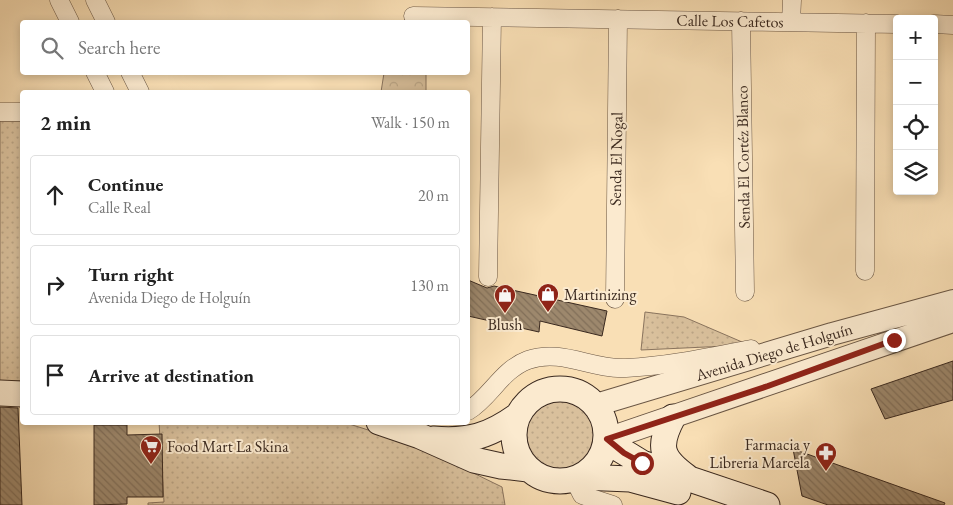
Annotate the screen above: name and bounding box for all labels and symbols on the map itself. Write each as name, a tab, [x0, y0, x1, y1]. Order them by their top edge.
street label: Calle Los Cafetos	[676, 10, 784, 32]
street label: Senda El Cortéz Blanco	[731, 85, 755, 229]
street label: Senda El Nogal	[605, 112, 627, 206]
shop icon: Martinizing	[536, 282, 560, 313]
shop icon: Blush	[493, 283, 517, 314]
place label: Martinizing	[564, 284, 638, 305]
place label: Blush	[487, 314, 523, 335]
street label: Avenida Diego de Holguín	[692, 318, 855, 386]
route end	[883, 329, 906, 352]
supermarket icon: Food Mart La Skina	[139, 434, 163, 465]
place label: Farmacia y Libreria Marcela	[710, 434, 811, 473]
place label: Food Mart La Skina	[167, 436, 289, 457]
pharmacy icon: Farmacia y Libreria Marcela	[814, 441, 838, 472]
route start	[631, 452, 654, 475]

